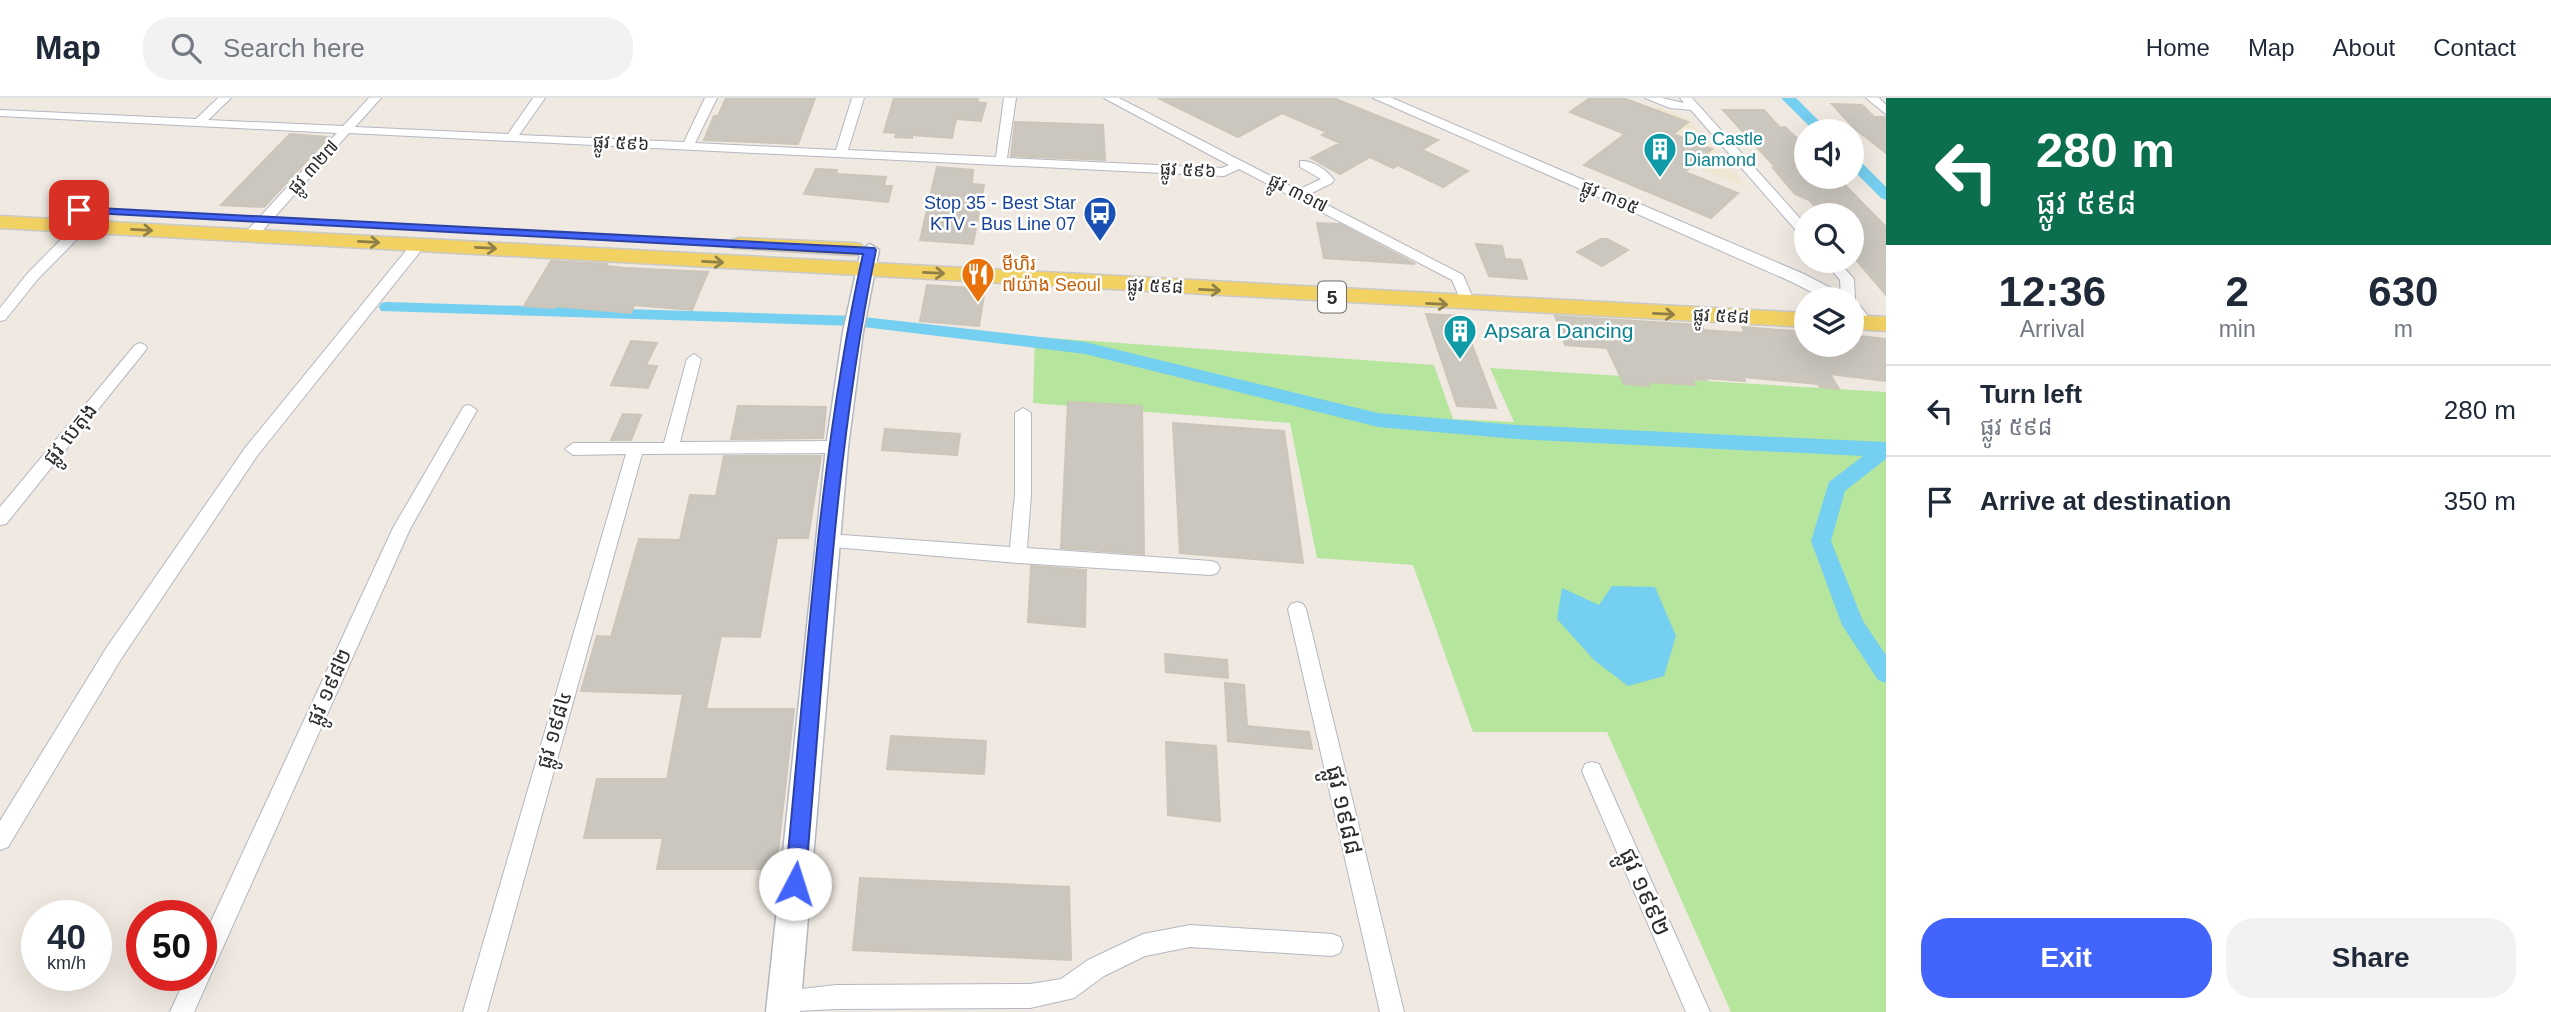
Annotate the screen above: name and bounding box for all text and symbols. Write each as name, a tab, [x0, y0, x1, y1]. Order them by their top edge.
search box	[143, 17, 633, 80]
text: Map	[35, 29, 101, 66]
icon: search	[167, 29, 205, 67]
text: Search here	[223, 33, 365, 63]
text: Home	[2146, 34, 2210, 61]
text: Map	[2248, 34, 2295, 61]
text: About	[2333, 34, 2395, 61]
text: Contact	[2433, 34, 2516, 61]
map controls	[1794, 119, 1864, 357]
button: sound	[1794, 119, 1864, 189]
text: 280 m	[2036, 123, 2175, 177]
icon: left	[1921, 126, 2012, 217]
place label: De Castle Diamond	[1684, 129, 1763, 170]
building icon: De Castle Diamond	[1641, 130, 1679, 179]
street label: ផ្លូវ ៥៩៦	[592, 132, 650, 161]
street label: ផ្លូវ ៣២៧	[284, 136, 347, 202]
street label: ផ្លូវ ៥៩៦	[1159, 159, 1217, 188]
street label: ផ្លូវ ៣១៧	[1262, 170, 1331, 222]
street label: ផ្លូវ ៣១៥	[1576, 176, 1642, 224]
pin	[49, 180, 109, 240]
text: ផ្លូវ ៥៩៨	[2036, 185, 2137, 221]
icon: arrive	[60, 191, 98, 229]
place label: Stop 35 - Best Star KTV - Bus Line 07	[924, 193, 1076, 234]
bus stop icon: Stop 35 - Best Star KTV - Bus Line 07	[1081, 194, 1119, 243]
button: search	[1794, 203, 1864, 273]
one-way arrow	[130, 223, 153, 236]
one-way arrow	[357, 236, 379, 249]
one-way arrow	[474, 242, 497, 255]
place label: មីហិរ ៧យ៉ាង Seoul	[1002, 254, 1101, 295]
one-way arrow	[701, 255, 724, 268]
restaurant icon: មីហិរ ៧យ៉ាង Seoul	[959, 255, 997, 304]
one-way arrow	[922, 267, 945, 280]
text: 12:36	[1999, 268, 2106, 315]
text: 2	[2225, 268, 2249, 315]
text: 630	[2368, 268, 2438, 315]
street label: ផ្លូវ ៥៩៨	[1126, 275, 1184, 304]
road number: 5	[1318, 281, 1346, 312]
one-way arrow	[1198, 283, 1221, 296]
button: layers	[1794, 287, 1864, 357]
one-way arrow	[1425, 297, 1448, 310]
street label: ផ្លូវ ៥៩៨	[1692, 305, 1750, 334]
one-way arrow	[1653, 308, 1675, 321]
building icon: Apsara Dancing	[1441, 312, 1479, 361]
text: Arrival	[2020, 316, 2085, 342]
text: min	[2219, 316, 2256, 342]
text: m	[2394, 316, 2413, 342]
place label: Apsara Dancing	[1484, 319, 1633, 342]
text: Turn left	[1980, 379, 2082, 409]
icon: left	[1921, 392, 1959, 430]
text: 280 m	[2444, 395, 2516, 425]
street label: ផ្លូវ បេតុង	[38, 398, 108, 474]
text: ផ្លូវ ៥៩៨	[1980, 414, 2052, 440]
icon: arrive	[1921, 483, 1959, 521]
text: Arrive at destination	[1980, 486, 2231, 516]
text: 350 m	[2444, 486, 2516, 516]
street label: ផ្លូវ ១៩៨២	[301, 645, 363, 732]
street label: ផ្លូវ ១៩៨៤	[532, 689, 583, 773]
street label: ផ្លូវ ១៩៨៨	[1312, 763, 1368, 859]
street label: ផ្លូវ ១៩៩២	[1606, 844, 1677, 944]
position arrow	[758, 847, 832, 921]
speed limit sign: 50	[126, 900, 217, 991]
text: 40	[47, 917, 86, 956]
button: Exit	[1921, 918, 2212, 998]
button: Share	[2226, 918, 2516, 998]
text: km/h	[47, 953, 86, 973]

